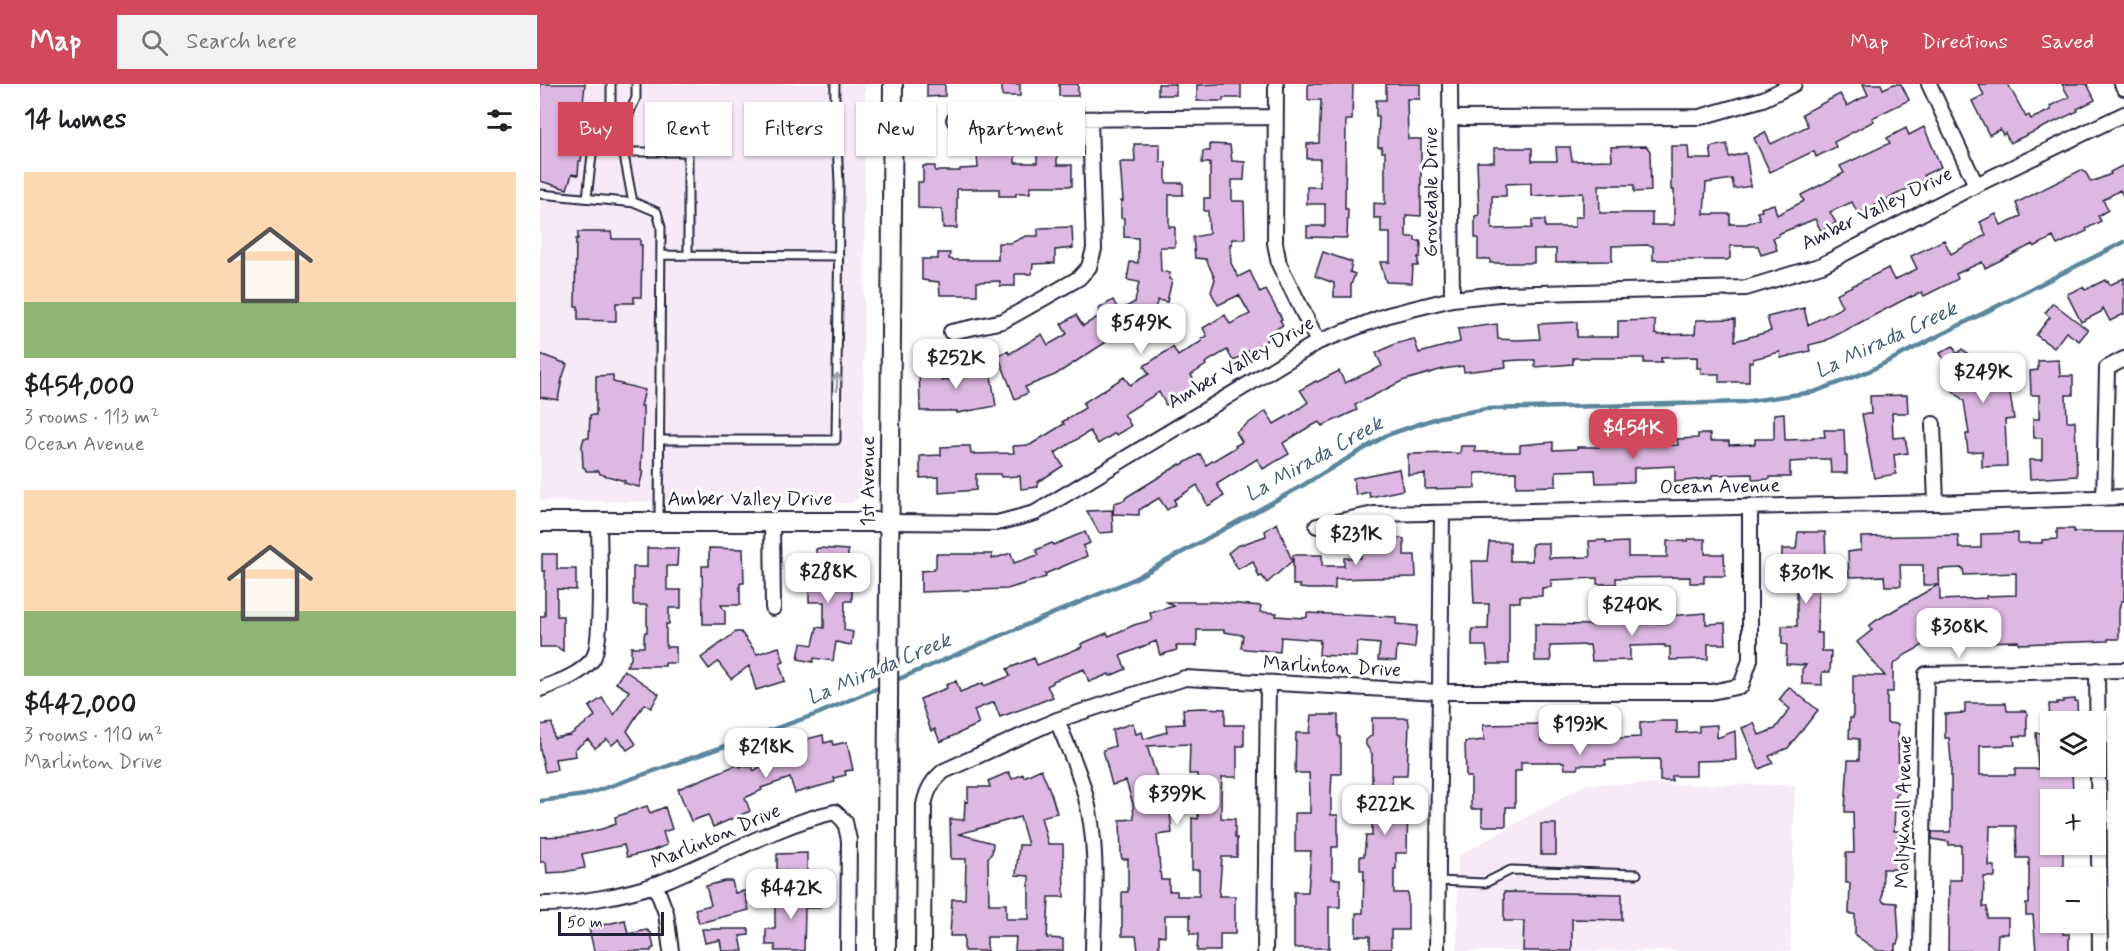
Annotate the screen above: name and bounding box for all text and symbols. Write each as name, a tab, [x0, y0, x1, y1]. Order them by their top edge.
search box	[117, 15, 537, 69]
text: Map	[30, 24, 81, 61]
icon: search	[138, 26, 171, 59]
text: Search here	[186, 28, 297, 56]
text: Map	[1850, 28, 1889, 56]
text: Directions	[1922, 28, 2008, 56]
text: Saved	[2041, 28, 2094, 56]
chip: Buy	[558, 102, 633, 156]
chip: Rent	[645, 102, 732, 156]
chip: Filters	[744, 102, 844, 156]
chip: New	[856, 102, 936, 156]
chip: Apartment	[948, 102, 1085, 156]
text: 14 homes	[24, 103, 126, 137]
icon: filters	[483, 104, 516, 137]
street label: Grovedale Drive	[1418, 127, 1445, 257]
street label: Amber Valley Drive	[1797, 161, 1957, 257]
icon: home	[216, 211, 324, 319]
water label: La Mirada Creek	[1811, 294, 1963, 385]
pin: $549K	[1099, 304, 1183, 355]
text: $549K	[1111, 310, 1171, 337]
street label: Amber Valley Drive	[1163, 310, 1319, 416]
pin: $252K	[914, 339, 998, 390]
text: $252K	[927, 345, 985, 372]
pin: $249K	[1941, 353, 2025, 404]
text: $249K	[1954, 359, 2012, 386]
text: $454,000	[24, 370, 134, 404]
one-way arrow	[831, 372, 843, 392]
text: 3 rooms · 113 m²	[24, 404, 159, 431]
water label: La Mirada Creek	[1240, 409, 1389, 508]
pin: $454K	[1591, 409, 1675, 460]
text: $454K	[1603, 415, 1663, 442]
text: Ocean Avenue	[24, 431, 145, 458]
street label: 1st Avenue	[855, 435, 882, 526]
street label: Ocean Avenue	[1659, 472, 1781, 502]
street label: Amber Valley Drive	[667, 486, 833, 513]
pin: $231K	[1314, 515, 1398, 566]
text: $231K	[1330, 521, 1382, 548]
icon: home	[216, 529, 324, 637]
pin: $288K	[786, 553, 870, 604]
pin: $301K	[1764, 554, 1848, 605]
text: $288K	[799, 559, 857, 586]
text: $301K	[1779, 560, 1833, 587]
pin: $240K	[1590, 586, 1674, 637]
text: $240K	[1602, 592, 1662, 619]
pin: $308K	[1917, 608, 2001, 659]
text: $308K	[1930, 614, 1988, 641]
water label: La Mirada Creek	[803, 626, 956, 712]
street label: Marlinton Drive	[1262, 650, 1402, 684]
text: $442,000	[24, 688, 136, 722]
pin: $193K	[1538, 705, 1622, 756]
text: $193K	[1553, 711, 1607, 738]
map controls	[2040, 711, 2106, 933]
button: layers	[2040, 711, 2106, 777]
text: 3 rooms · 110 m²	[24, 722, 163, 749]
pin: $218K	[724, 728, 808, 779]
text: $218K	[738, 734, 794, 761]
street label: Mollyknoll Avenue	[1889, 735, 1919, 889]
text: Marlinton Drive	[24, 749, 162, 776]
pin: $399K	[1135, 775, 1219, 826]
text: $399K	[1148, 781, 1206, 808]
pin: $222K	[1343, 785, 1427, 836]
button: +	[2040, 789, 2106, 855]
text: $222K	[1356, 791, 1414, 818]
street label: Marlinton Drive	[647, 798, 785, 876]
button: −	[2040, 867, 2106, 933]
pin: $442K	[749, 869, 833, 920]
text: $442K	[760, 875, 822, 902]
scale bar	[558, 909, 664, 936]
text: 50 m	[567, 912, 603, 933]

